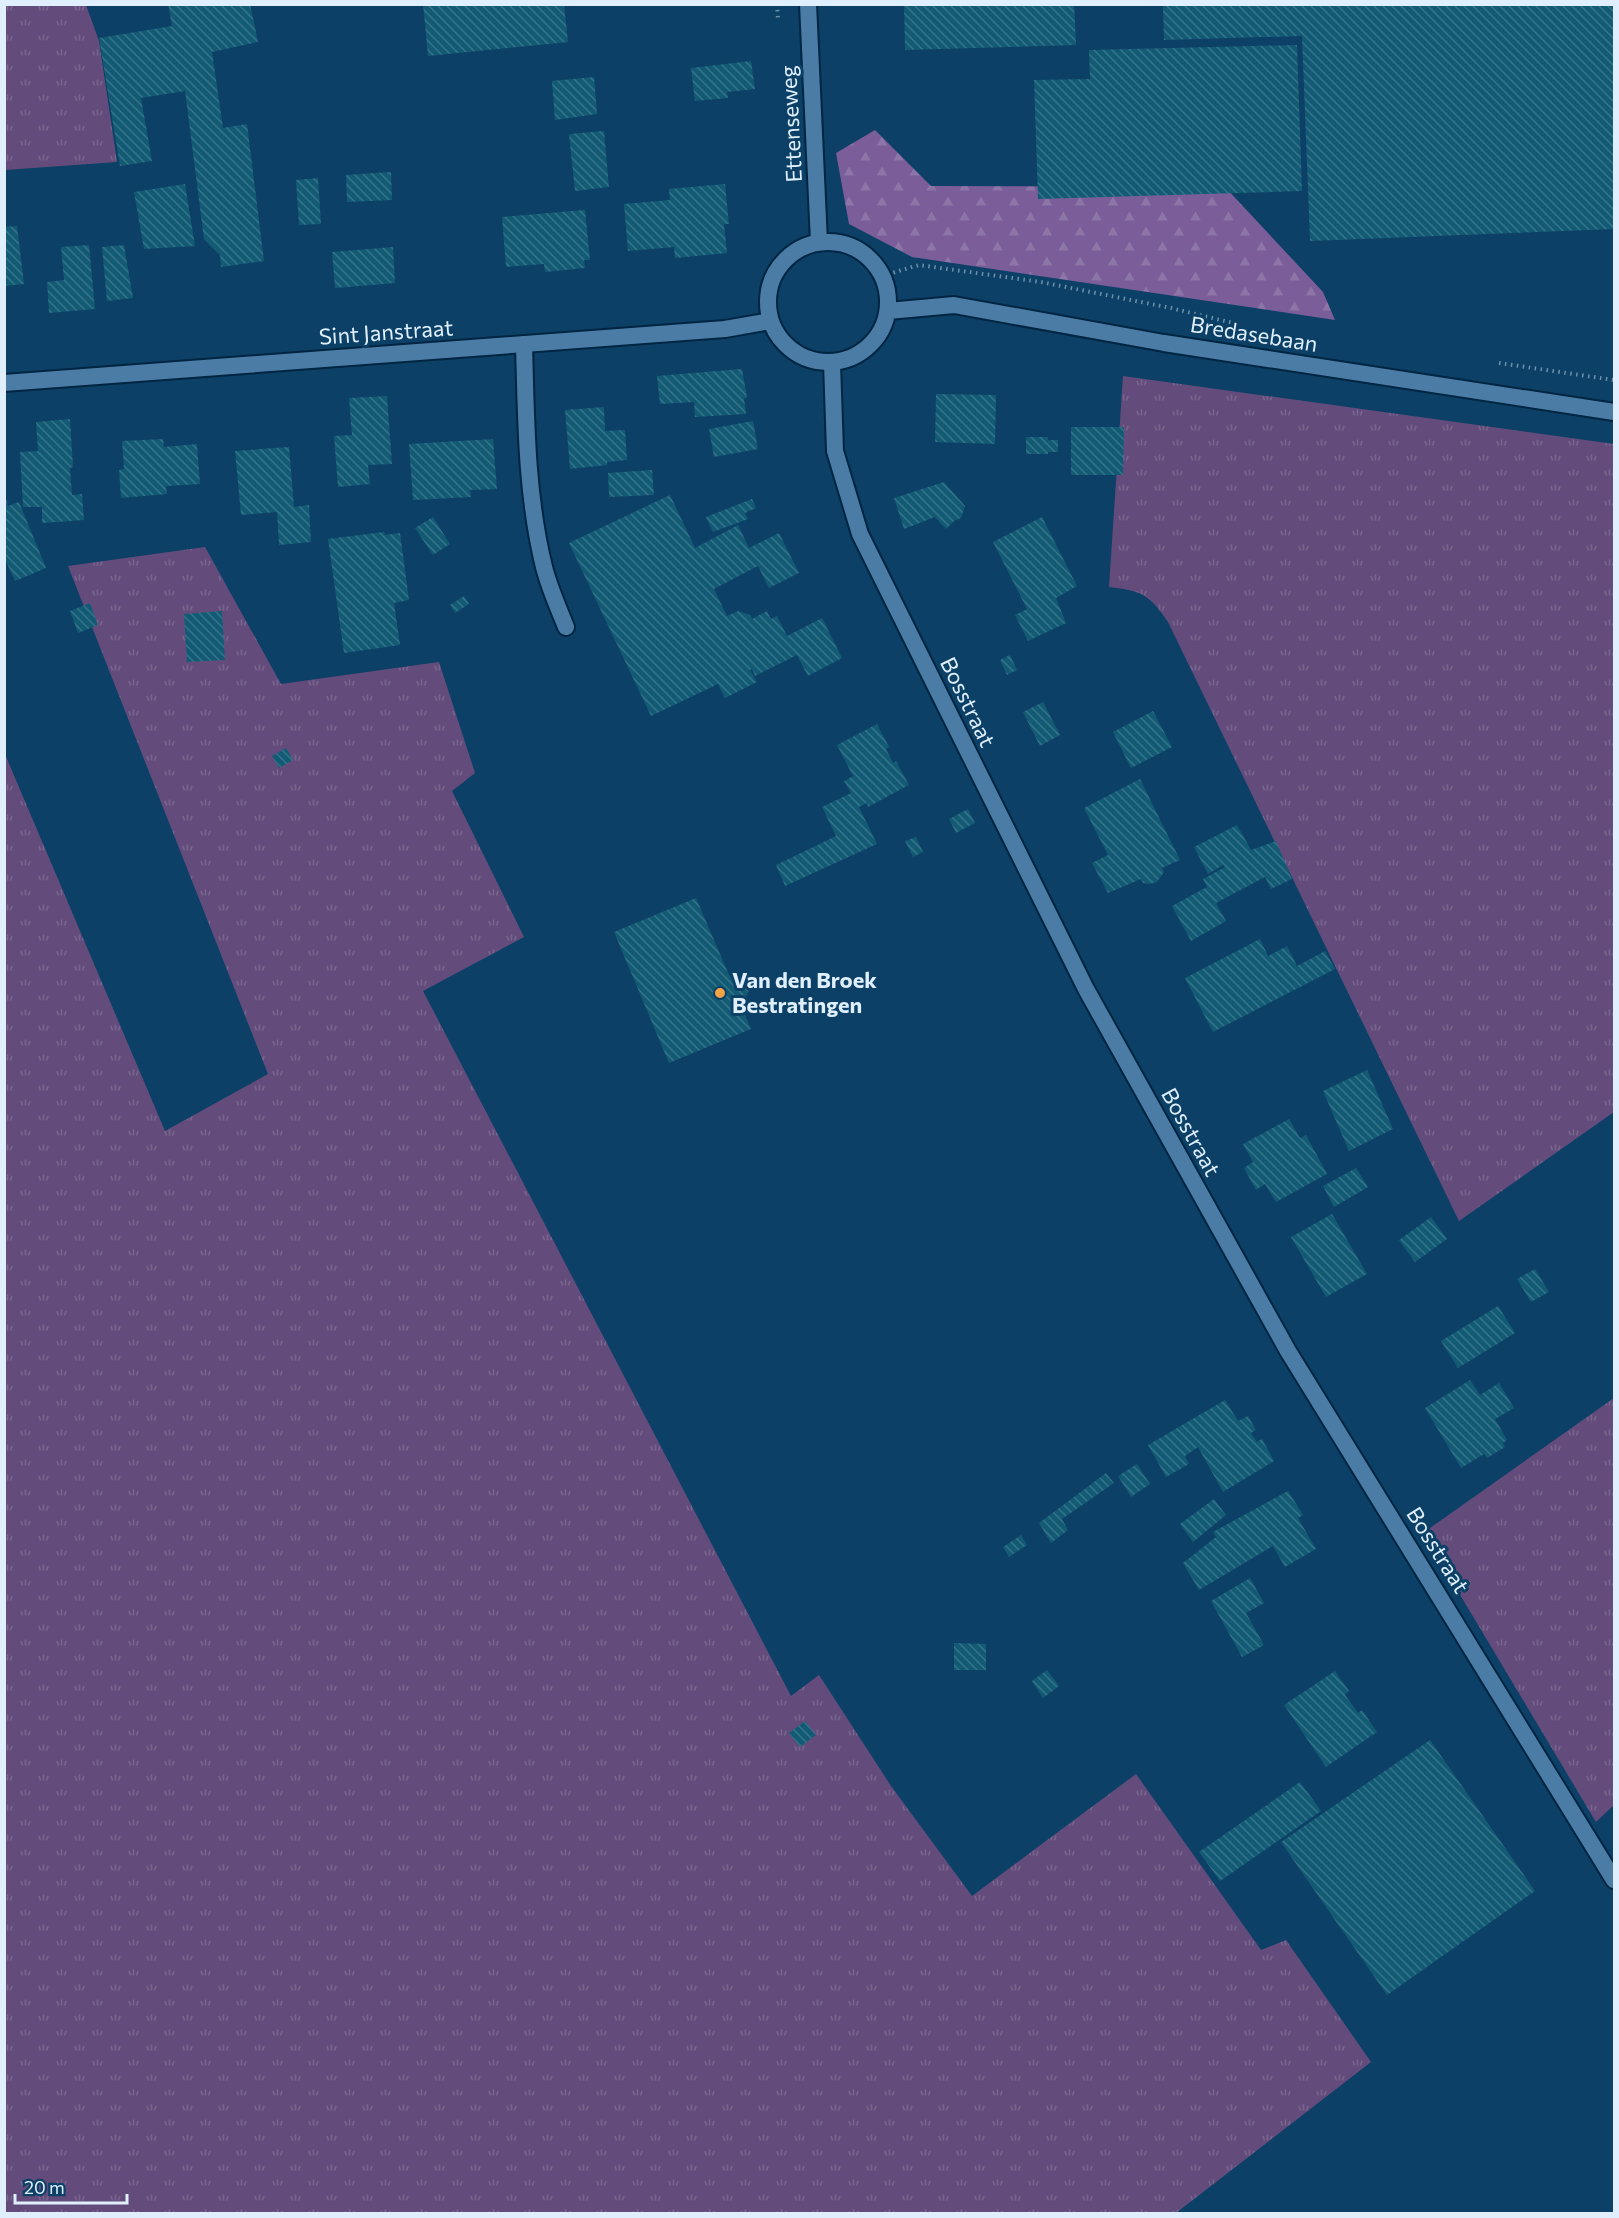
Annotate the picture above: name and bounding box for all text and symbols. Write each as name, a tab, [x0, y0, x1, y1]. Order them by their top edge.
street label: Ettenseweg	[774, 65, 807, 183]
street label: Bredasebaan	[1188, 310, 1320, 357]
street label: Sint Janstraat	[318, 313, 454, 350]
street label: Bosstraat	[935, 652, 1002, 751]
place label: Van den Broek Bestratingen	[732, 966, 877, 1018]
marker: Van den Broek Bestratingen	[713, 986, 727, 1000]
street label: Bosstraat	[1156, 1083, 1227, 1181]
street label: Bosstraat	[1401, 1502, 1475, 1598]
scale bar	[15, 2167, 128, 2205]
text: 20 m	[24, 2176, 65, 2198]

